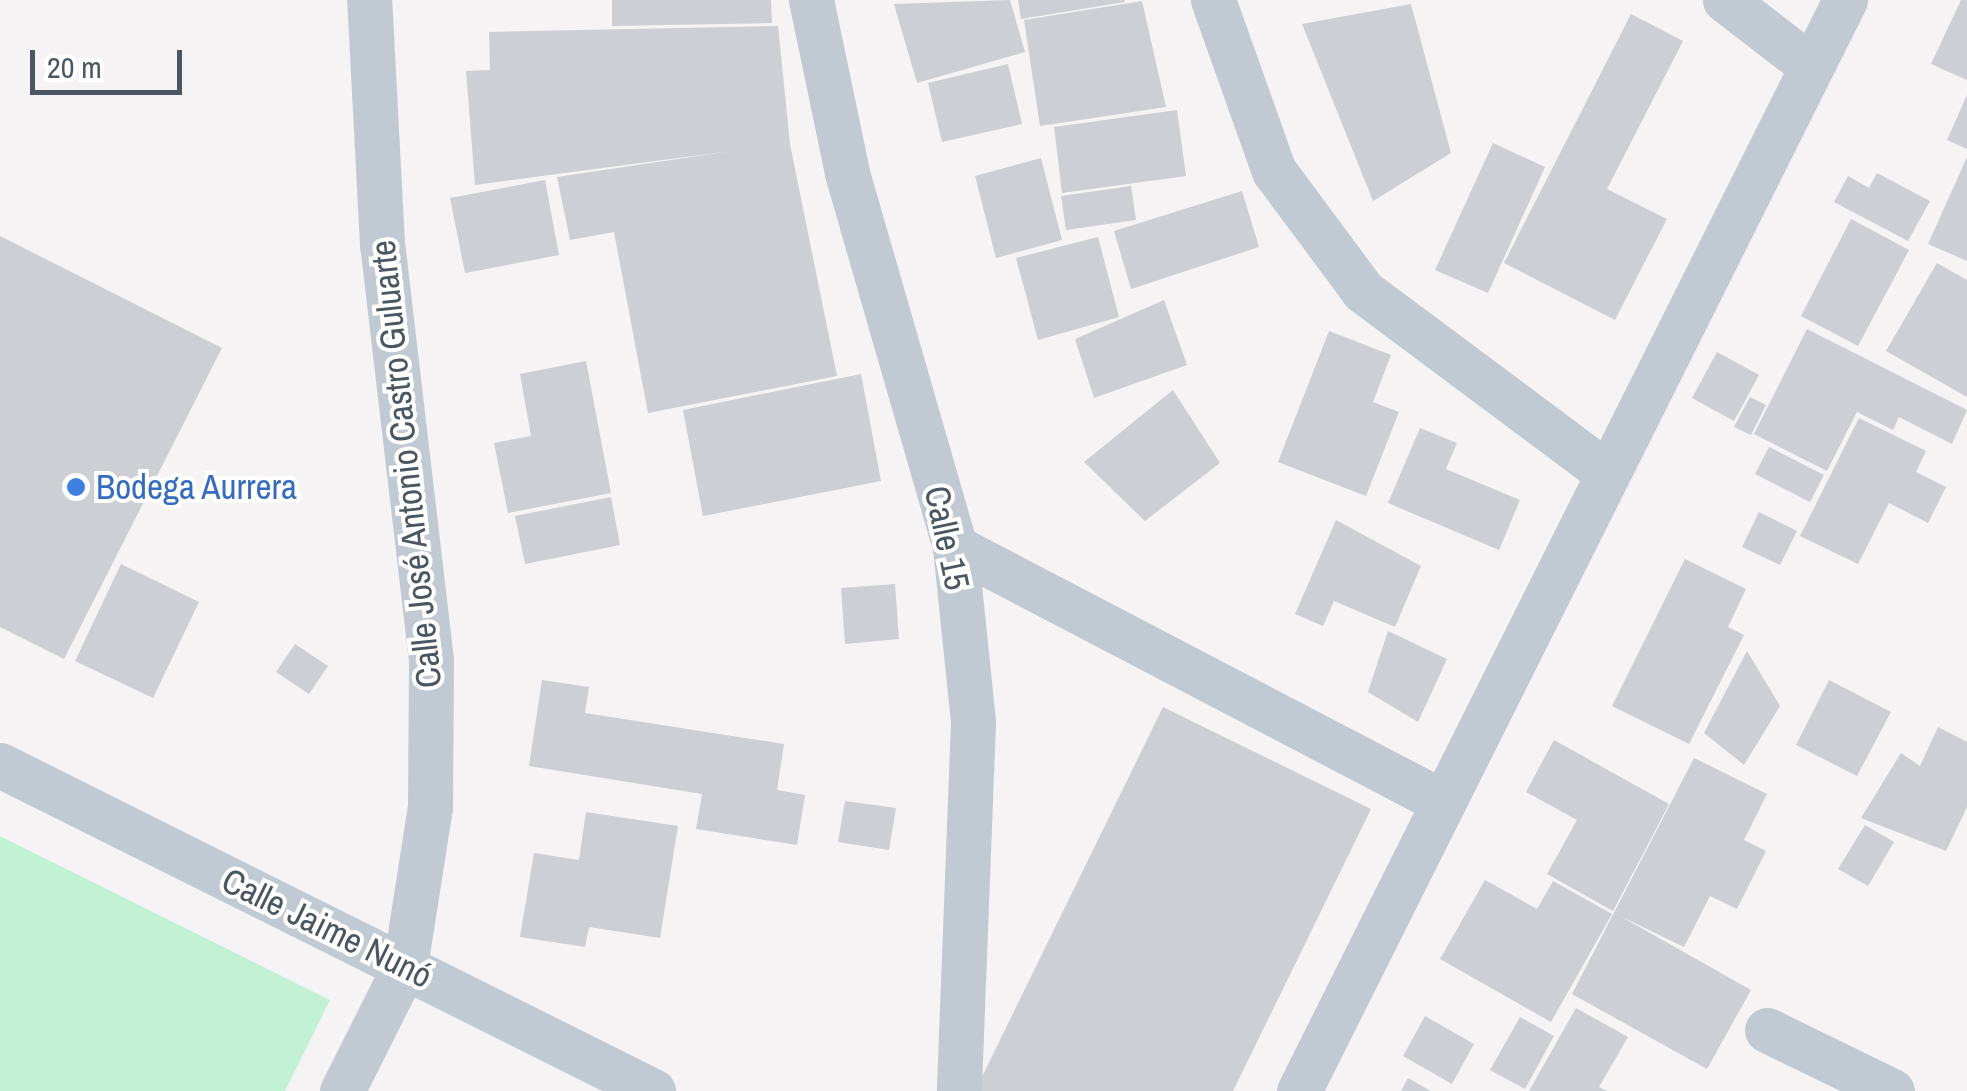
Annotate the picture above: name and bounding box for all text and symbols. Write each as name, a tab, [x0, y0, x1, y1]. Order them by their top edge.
scale bar	[35, 30, 188, 92]
text: 20 m	[47, 47, 102, 87]
street label: Calle José Antonio Castro Guluarte	[362, 237, 450, 691]
place label: Bodega Aurrera	[96, 466, 299, 508]
marker: Bodega Aurrera	[65, 476, 87, 498]
street label: Calle 15	[916, 482, 978, 594]
street label: Calle Jaime Nunó	[215, 859, 439, 997]

